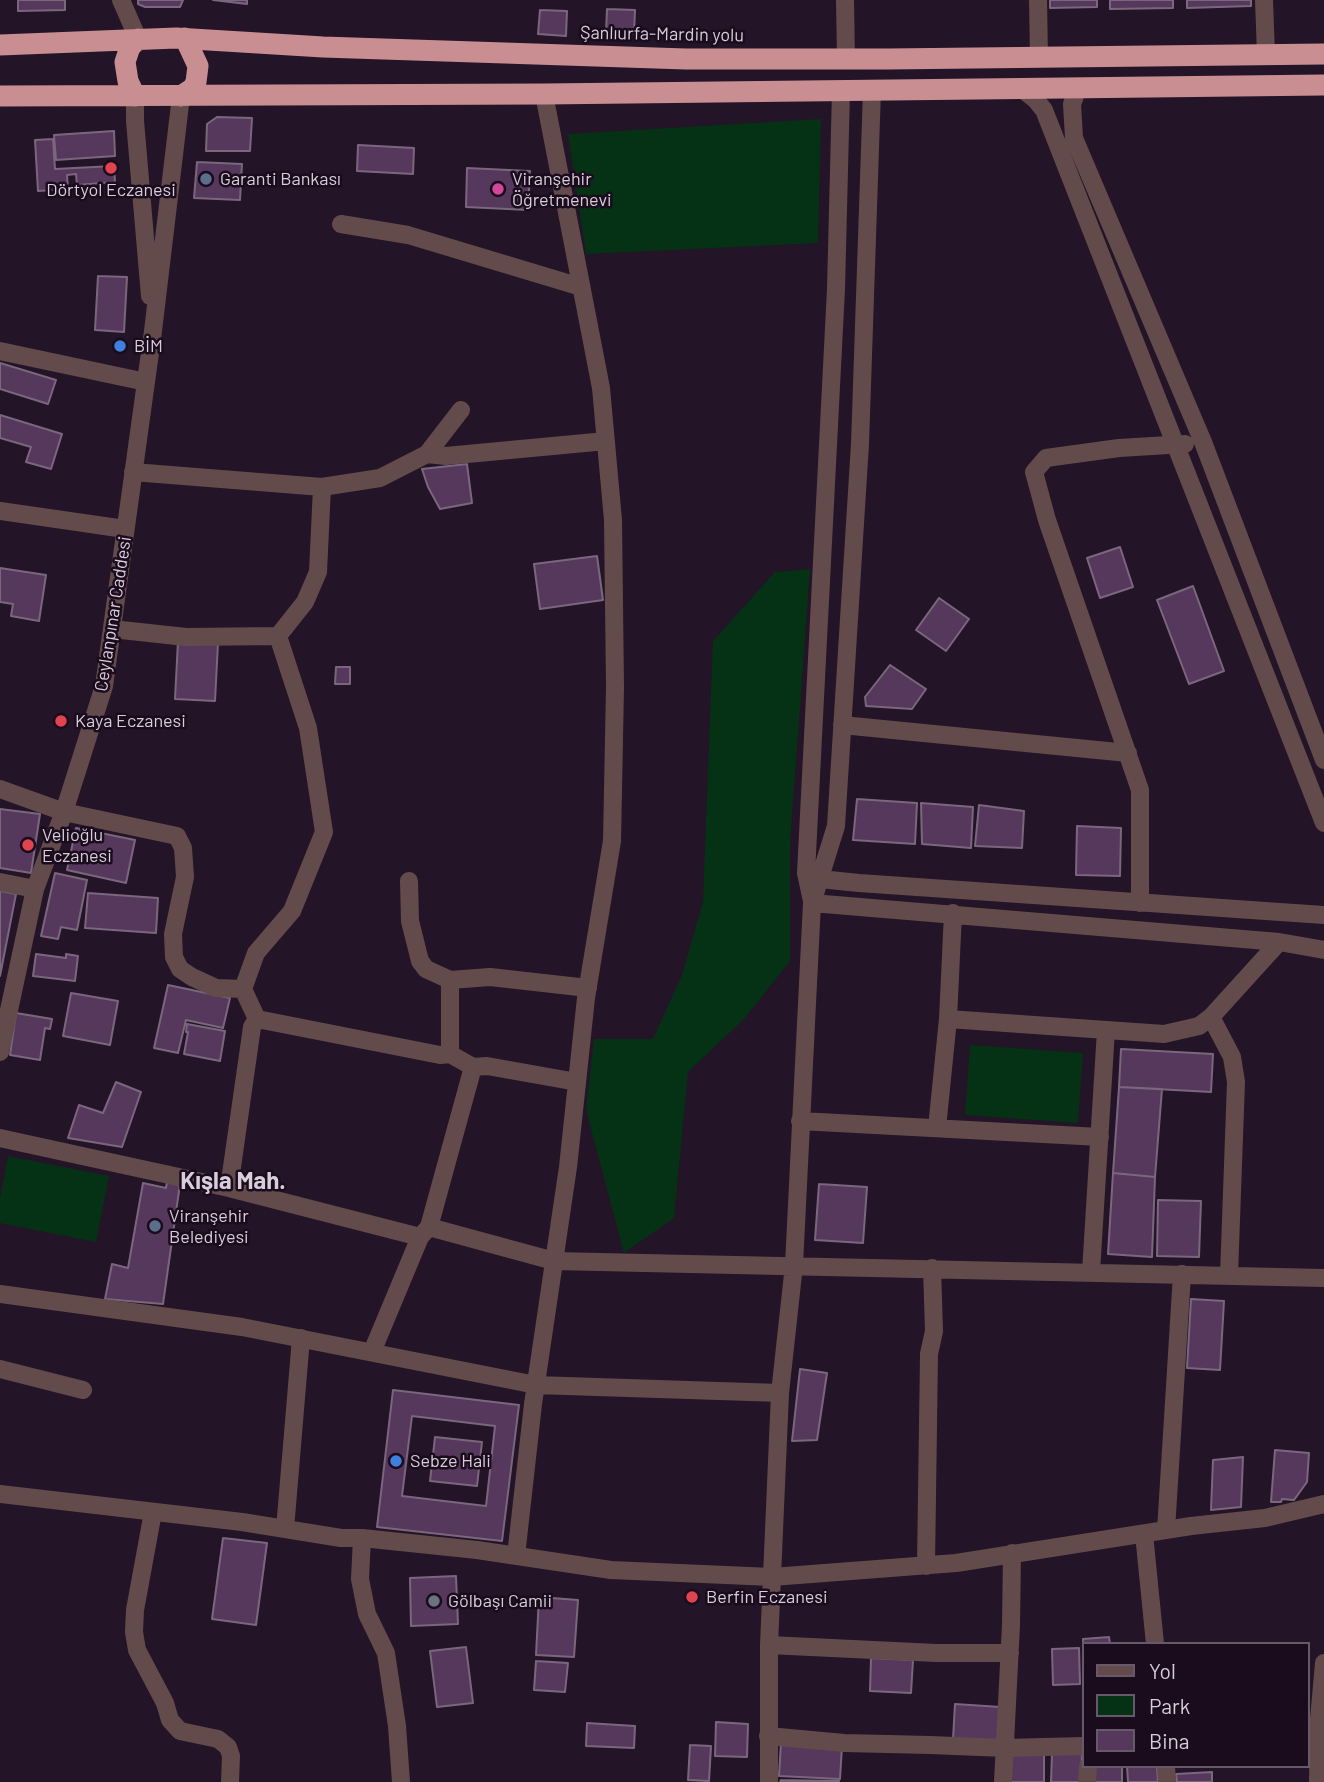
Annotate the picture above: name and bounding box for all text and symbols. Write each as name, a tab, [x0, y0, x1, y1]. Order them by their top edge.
street label: Şanlıurfa-Mardin yolu	[580, 22, 744, 46]
marker: Dörtyol Eczanesi	[103, 160, 119, 176]
place label: Garanti Bankası	[220, 168, 341, 190]
place label: Viranşehir Öğretmenevi	[512, 168, 612, 210]
marker: Garanti Bankası	[198, 171, 214, 187]
place label: Dörtyol Eczanesi	[46, 179, 176, 201]
marker: Viranşehir Öğretmenevi	[490, 181, 506, 197]
place label: BİM	[134, 335, 163, 357]
marker: BİM	[112, 338, 128, 354]
street label: Ceylanpınar Caddesi	[90, 535, 136, 693]
place label: Kaya Eczanesi	[75, 710, 186, 732]
marker: Kaya Eczanesi	[53, 713, 69, 729]
place label: Velioğlu Eczanesi	[42, 824, 112, 866]
marker: Velioğlu Eczanesi	[20, 837, 36, 853]
district label: Kışla Mah.	[180, 1167, 286, 1195]
place label: Viranşehir Belediyesi	[169, 1205, 249, 1248]
marker: Viranşehir Belediyesi	[147, 1218, 163, 1234]
place label: Sebze Hali	[410, 1450, 491, 1472]
marker: Sebze Hali	[388, 1453, 404, 1469]
place label: Berfin Eczanesi	[706, 1586, 828, 1608]
marker: Berfin Eczanesi	[684, 1589, 700, 1605]
place label: Gölbaşı Camii	[448, 1590, 552, 1612]
marker: Gölbaşı Camii	[426, 1593, 442, 1609]
legend	[1082, 1642, 1310, 1768]
text: Yol	[1149, 1658, 1176, 1683]
text: Park	[1149, 1693, 1190, 1718]
text: Bina	[1149, 1728, 1190, 1753]

